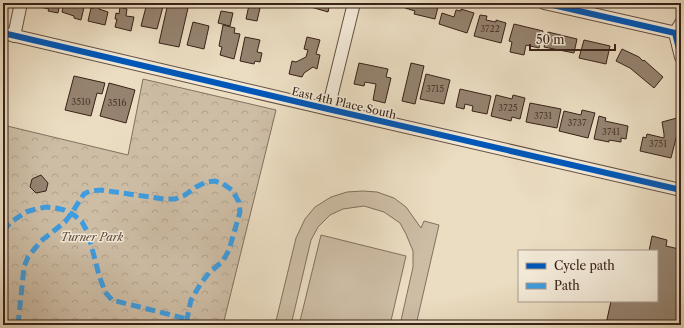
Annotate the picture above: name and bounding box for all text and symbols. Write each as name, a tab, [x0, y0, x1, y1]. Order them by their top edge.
house number: 3722	[480, 23, 500, 34]
scale bar	[530, 26, 615, 52]
text: 50 m	[536, 32, 565, 47]
house number: 3715	[426, 83, 444, 94]
street label: East 4th Place South	[290, 84, 398, 122]
house number: 3510	[71, 96, 91, 107]
house number: 3516	[108, 97, 126, 108]
house number: 3725	[498, 102, 518, 113]
house number: 3731	[534, 110, 552, 121]
house number: 3737	[568, 117, 587, 128]
house number: 3741	[602, 126, 620, 137]
house number: 3751	[649, 138, 667, 149]
park label: Turner Park	[61, 230, 124, 244]
legend	[518, 250, 658, 302]
text: Cycle path	[554, 258, 615, 273]
text: Path	[554, 278, 580, 293]

